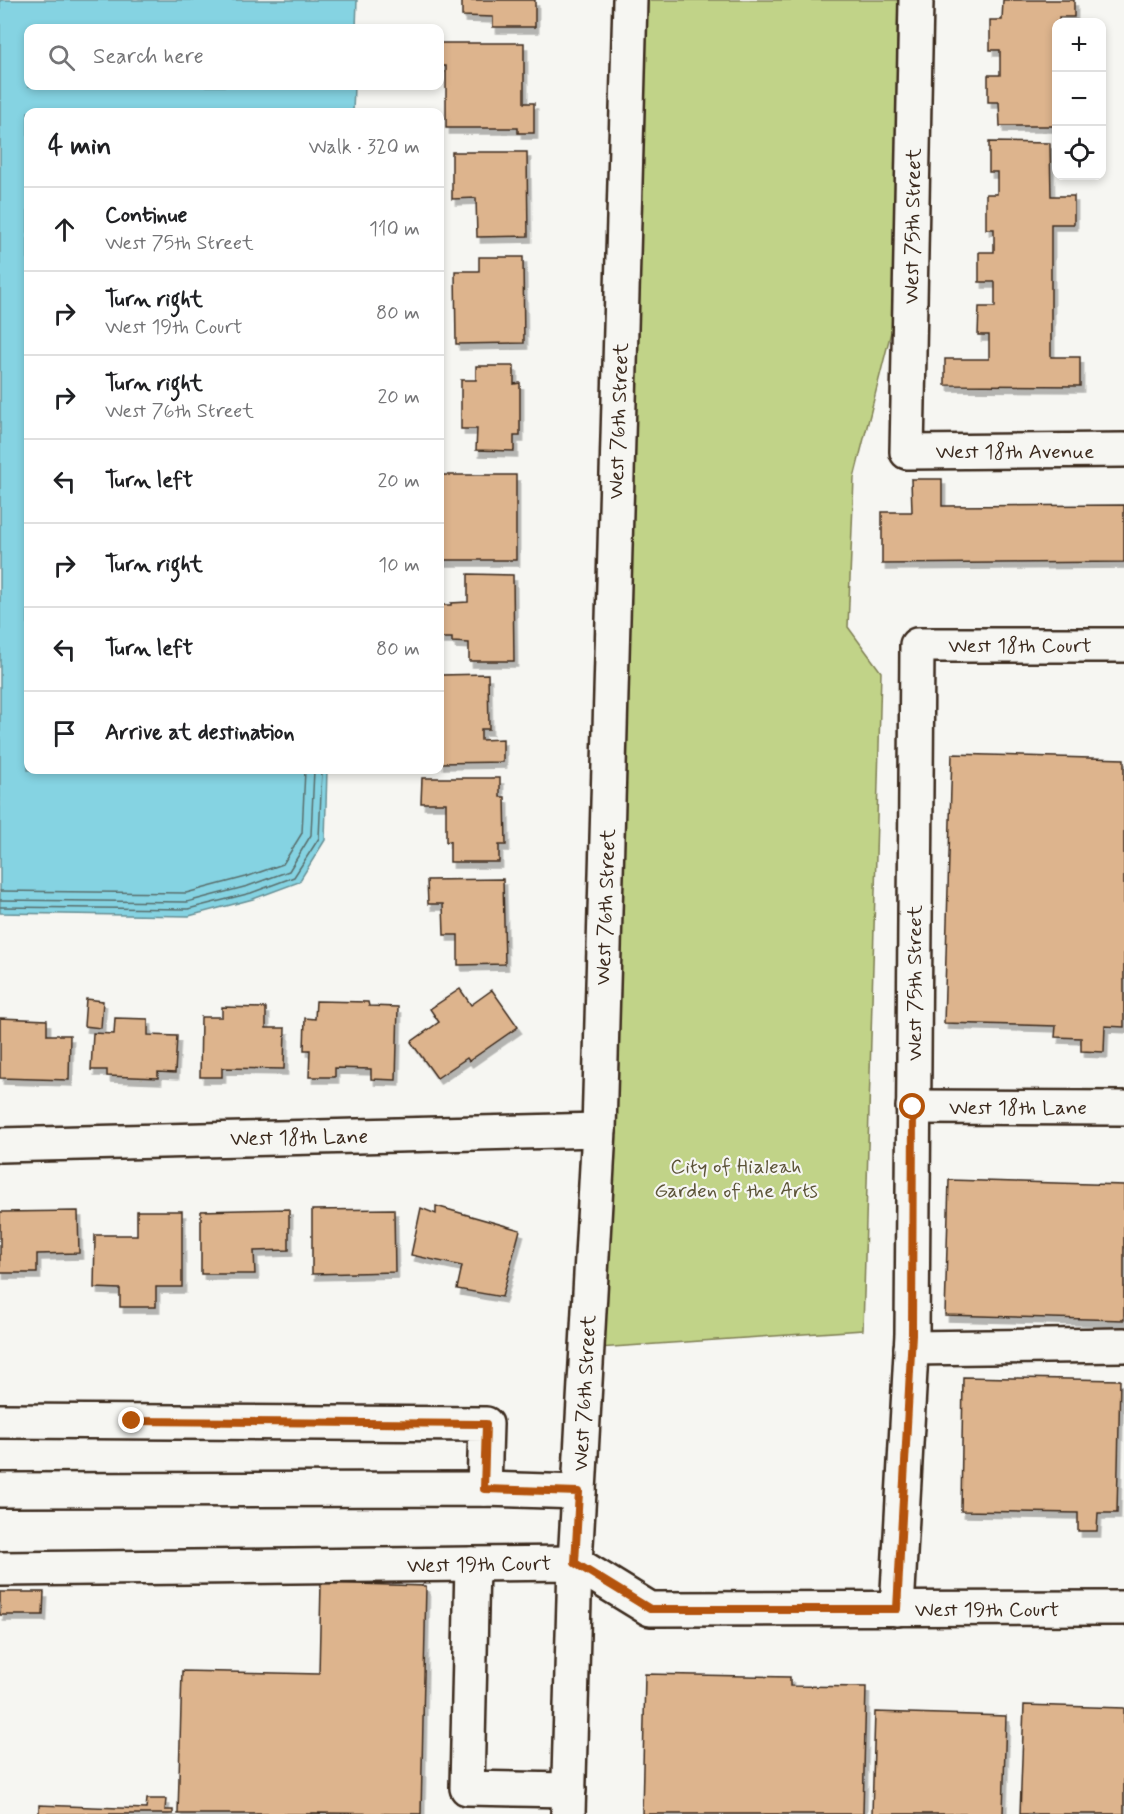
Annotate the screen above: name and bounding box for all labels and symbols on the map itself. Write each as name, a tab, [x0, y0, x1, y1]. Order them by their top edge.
street label: West 75th Street	[898, 147, 928, 304]
street label: West 76th Street	[602, 342, 636, 500]
street label: West 18th Avenue	[936, 438, 1094, 466]
street label: West 18th Court	[948, 632, 1092, 660]
street label: West 76th Street	[589, 828, 623, 986]
street label: West 75th Street	[901, 904, 929, 1061]
route start	[899, 1093, 925, 1119]
street label: West 18th Lane	[949, 1094, 1087, 1122]
street label: West 18th Lane	[230, 1123, 368, 1153]
park label: City of Hialeah Garden of the Arts	[654, 1153, 818, 1205]
street label: West 76th Street	[567, 1313, 603, 1472]
route end	[118, 1407, 144, 1433]
street label: West 19th Court	[407, 1550, 552, 1580]
street label: West 19th Court	[915, 1596, 1059, 1624]

